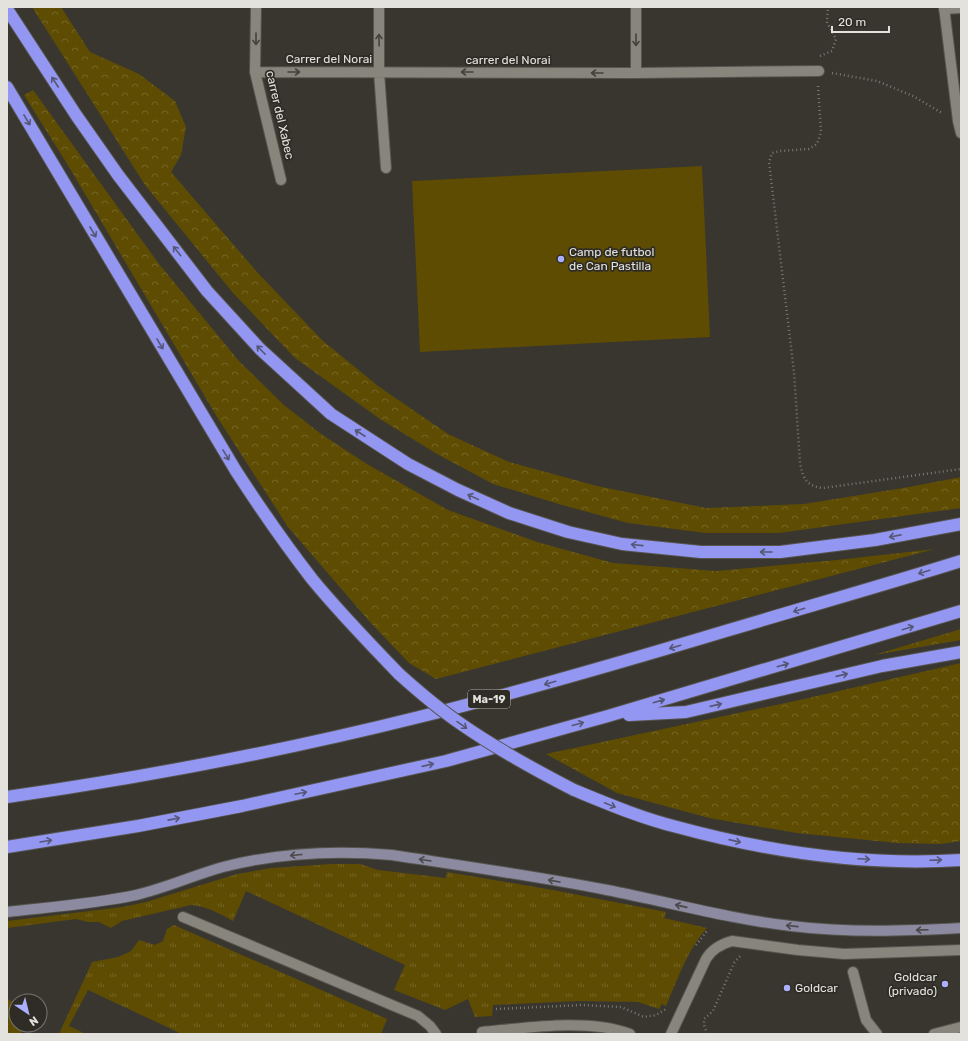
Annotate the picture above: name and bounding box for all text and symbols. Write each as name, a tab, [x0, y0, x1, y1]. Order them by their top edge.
scale bar	[832, 8, 889, 34]
text: 20 m	[838, 15, 866, 29]
one-way arrow	[252, 32, 260, 45]
one-way arrow	[632, 33, 640, 46]
one-way arrow	[375, 34, 383, 47]
street label: Carrer del Norai	[286, 52, 372, 66]
street label: carrer del Norai	[465, 53, 551, 67]
one-way arrow	[287, 68, 300, 76]
one-way arrow	[461, 68, 474, 76]
street label: carrer del Xabec	[263, 69, 297, 161]
one-way arrow	[591, 69, 604, 77]
one-way arrow	[51, 77, 59, 88]
one-way arrow	[23, 114, 31, 126]
one-way arrow	[89, 226, 97, 237]
one-way arrow	[172, 245, 181, 256]
place label: Camp de futbol de Can Pastilla	[569, 245, 655, 273]
marker: Camp de futbol de Can Pastilla	[556, 254, 566, 264]
one-way arrow	[156, 338, 164, 350]
one-way arrow	[256, 345, 266, 355]
one-way arrow	[355, 429, 366, 437]
one-way arrow	[223, 449, 231, 461]
one-way arrow	[467, 493, 479, 500]
one-way arrow	[889, 533, 902, 541]
one-way arrow	[631, 542, 644, 549]
one-way arrow	[760, 548, 773, 556]
one-way arrow	[917, 569, 930, 576]
one-way arrow	[793, 607, 806, 614]
one-way arrow	[901, 624, 914, 631]
one-way arrow	[668, 643, 681, 651]
one-way arrow	[777, 661, 790, 668]
one-way arrow	[836, 671, 849, 678]
one-way arrow	[543, 679, 556, 687]
road number: Ma-19	[468, 690, 510, 708]
one-way arrow	[652, 697, 665, 704]
one-way arrow	[709, 700, 722, 708]
one-way arrow	[571, 720, 584, 727]
one-way arrow	[456, 721, 467, 729]
one-way arrow	[421, 760, 434, 768]
one-way arrow	[294, 789, 307, 797]
one-way arrow	[604, 802, 616, 809]
one-way arrow	[167, 815, 180, 823]
one-way arrow	[39, 837, 52, 845]
one-way arrow	[728, 838, 741, 846]
one-way arrow	[290, 851, 303, 859]
one-way arrow	[857, 855, 870, 863]
one-way arrow	[419, 856, 432, 864]
one-way arrow	[929, 857, 942, 864]
one-way arrow	[547, 876, 560, 884]
one-way arrow	[675, 902, 688, 909]
one-way arrow	[786, 922, 799, 930]
one-way arrow	[916, 926, 929, 934]
place label: Goldcar (privado)	[888, 970, 937, 998]
marker: Goldcar (privado)	[940, 979, 950, 989]
place label: Goldcar	[795, 981, 838, 995]
marker: Goldcar	[782, 983, 792, 993]
north arrow	[8, 993, 48, 1033]
text: N	[26, 1013, 40, 1028]

